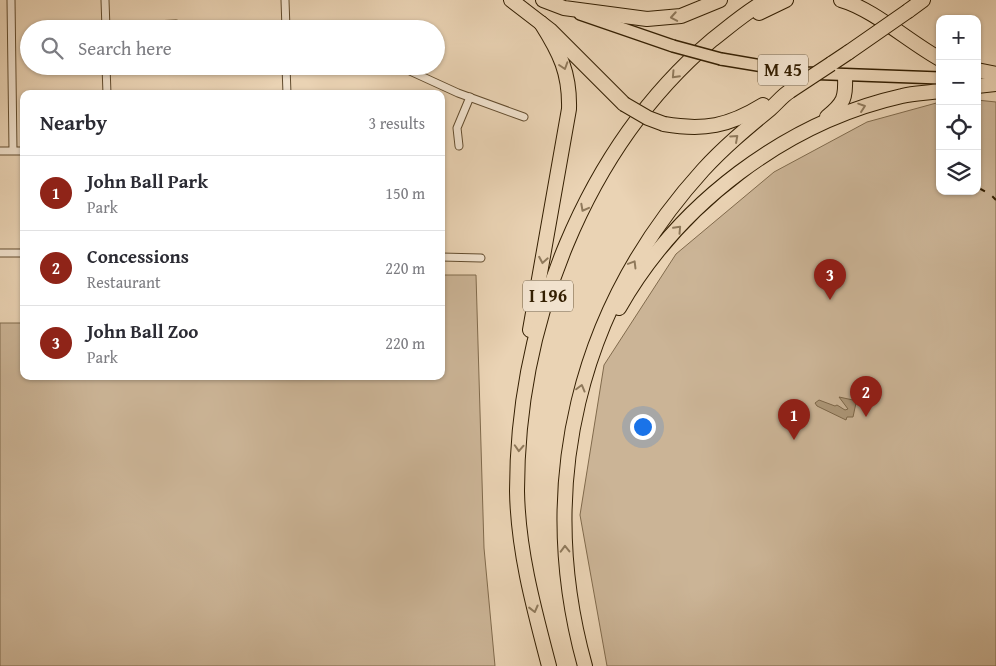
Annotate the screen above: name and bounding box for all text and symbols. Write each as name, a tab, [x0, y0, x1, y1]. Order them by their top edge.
one-way arrow	[670, 11, 679, 21]
map controls	[936, 15, 981, 195]
button: +	[936, 15, 981, 60]
search box	[20, 20, 445, 75]
icon: search	[38, 34, 66, 62]
text: Search here	[78, 34, 172, 62]
road number: M 45	[758, 54, 808, 86]
button: −	[936, 60, 981, 105]
one-way arrow	[558, 61, 568, 70]
one-way arrow	[672, 69, 681, 78]
one-way arrow	[857, 103, 865, 113]
button: locate	[936, 105, 981, 150]
text: Nearby	[40, 107, 107, 138]
text: 3 results	[368, 111, 425, 135]
one-way arrow	[730, 135, 739, 144]
button: layers	[936, 150, 981, 195]
text: John Ball Park	[87, 167, 208, 195]
text: 1	[52, 181, 60, 205]
text: 150 m	[385, 181, 425, 205]
text: Park	[87, 195, 118, 219]
one-way arrow	[580, 203, 590, 212]
one-way arrow	[672, 226, 681, 235]
text: Concessions	[87, 242, 189, 270]
text: 2	[52, 256, 60, 280]
text: 220 m	[385, 256, 425, 280]
one-way arrow	[538, 256, 548, 265]
pin: 3	[814, 259, 846, 300]
one-way arrow	[627, 261, 636, 270]
text: Restaurant	[87, 270, 161, 294]
road number: I 196	[523, 280, 573, 312]
text: John Ball Zoo	[87, 317, 198, 345]
text: 3	[52, 331, 60, 355]
text: 220 m	[385, 331, 425, 355]
text: Park	[87, 345, 118, 369]
pin: 2	[850, 376, 882, 417]
one-way arrow	[576, 385, 586, 393]
pin: 1	[778, 399, 810, 440]
your location	[630, 414, 656, 440]
one-way arrow	[513, 444, 524, 452]
one-way arrow	[560, 545, 570, 552]
one-way arrow	[528, 604, 539, 613]

